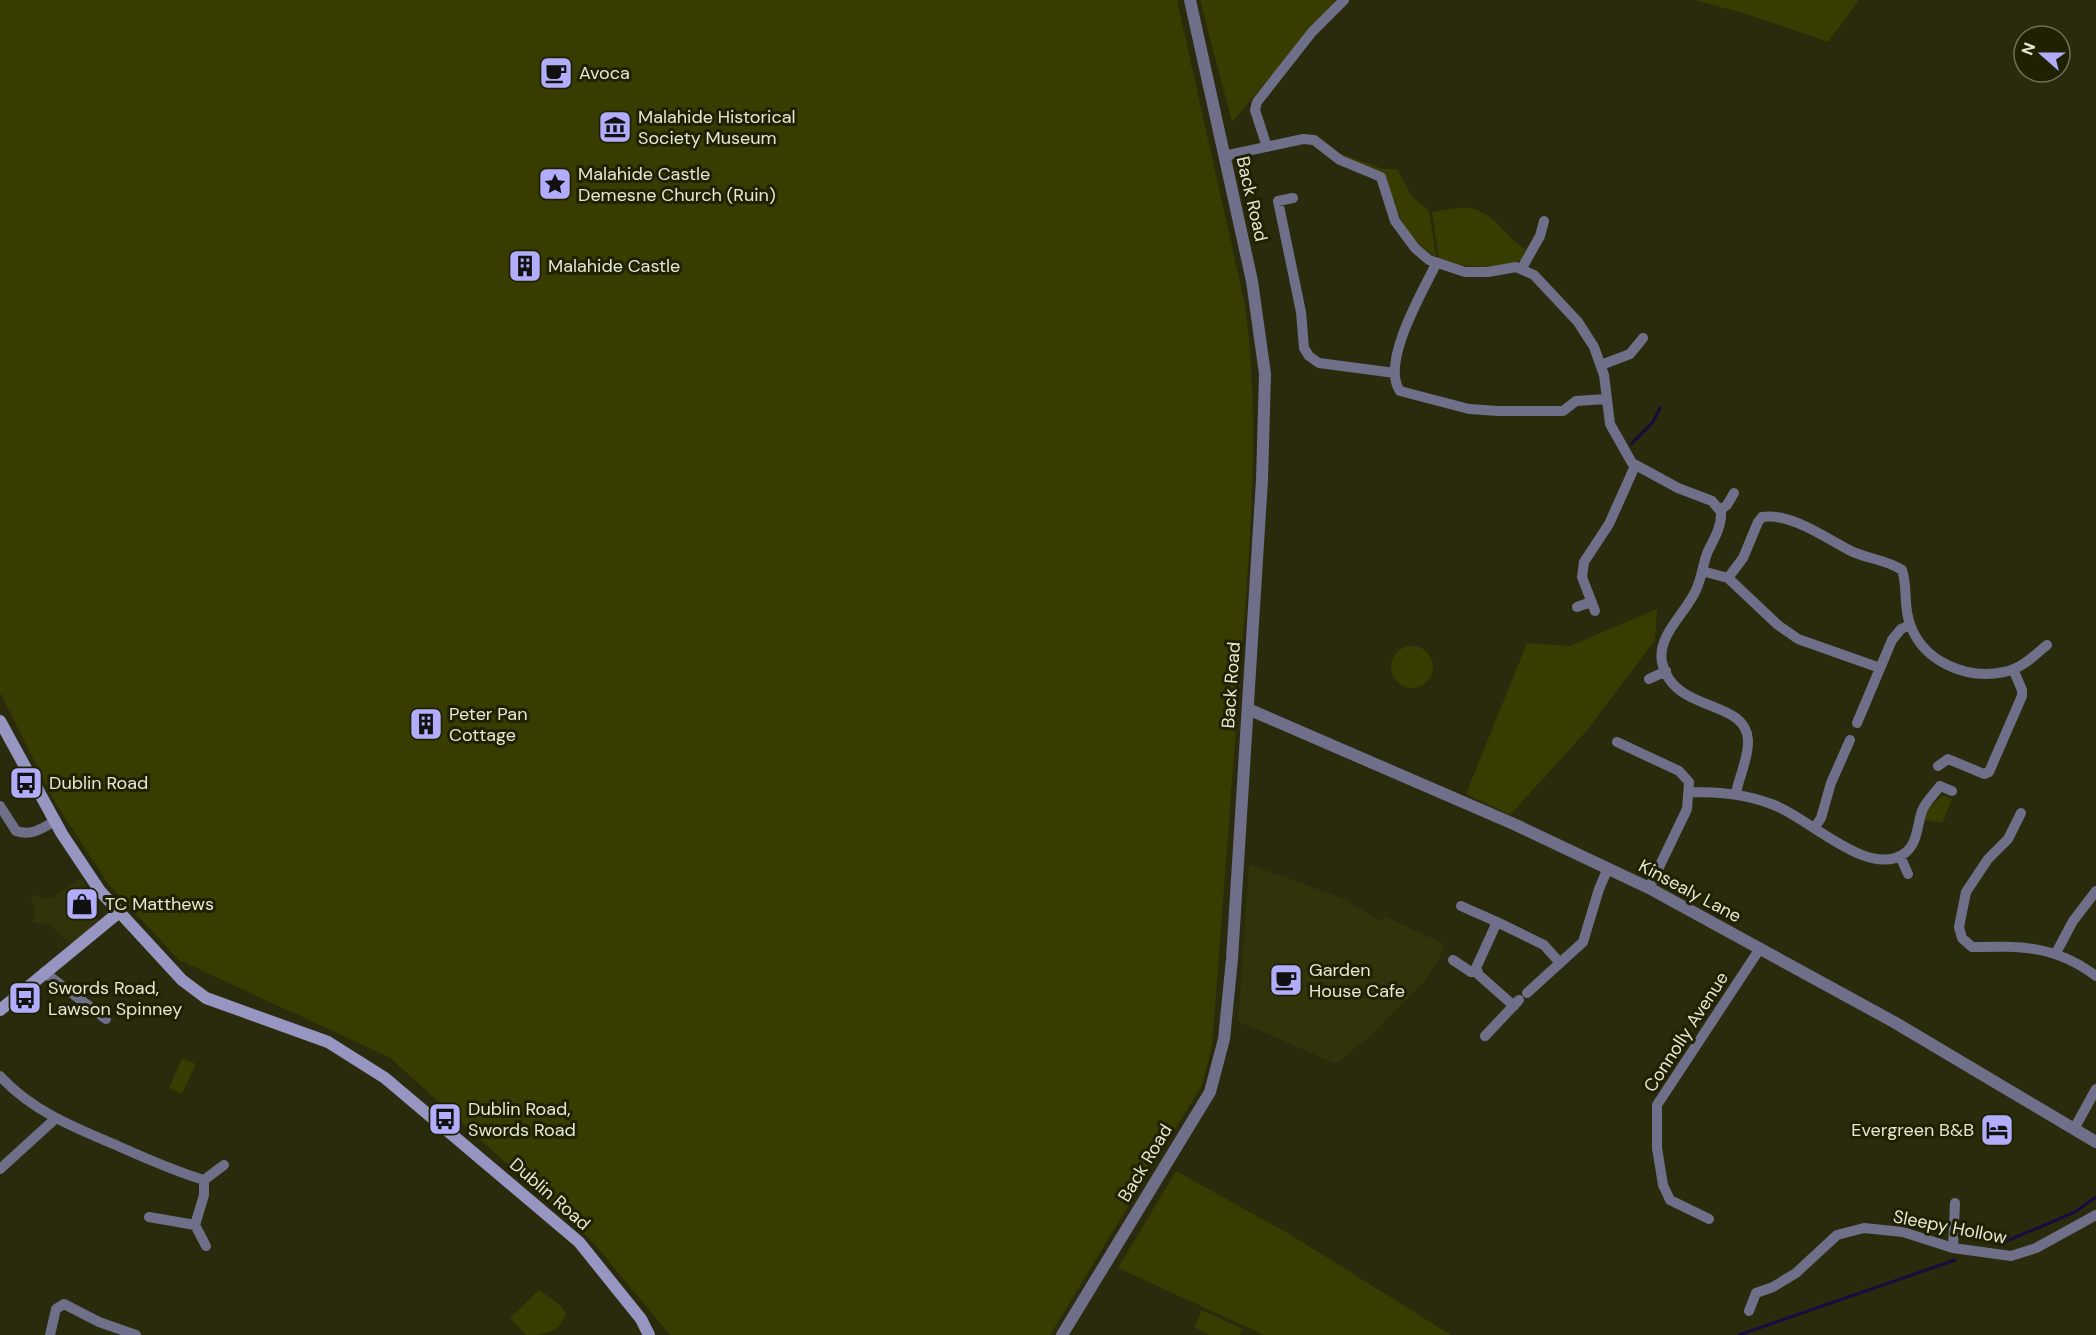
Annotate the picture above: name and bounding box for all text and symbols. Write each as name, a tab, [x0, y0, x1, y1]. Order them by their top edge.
north arrow	[2012, 24, 2072, 84]
text: N	[2017, 40, 2040, 58]
cafe icon: Avoca	[538, 55, 574, 91]
place label: Avoca	[579, 61, 630, 85]
place label: Malahide Historical Society Museum	[638, 105, 795, 150]
museum icon: Malahide Historical Society Museum	[597, 109, 633, 145]
street label: Back Road	[1231, 154, 1273, 244]
place label: Malahide Castle Demesne Church (Ruin)	[578, 162, 776, 207]
place icon: Malahide Castle Demesne Church (Ruin)	[537, 166, 573, 202]
building icon: Malahide Castle	[507, 248, 543, 284]
place label: Malahide Castle	[548, 254, 680, 278]
street label: Back Road	[1216, 641, 1246, 729]
place label: Peter Pan Cottage	[449, 702, 527, 747]
building icon: Peter Pan Cottage	[408, 706, 444, 742]
bus stop icon: Dublin Road	[8, 765, 44, 801]
place label: Dublin Road	[49, 771, 148, 795]
street label: Kinsealy Lane	[1635, 854, 1745, 928]
shop icon: TC Matthews	[64, 886, 100, 922]
place label: TC Matthews	[105, 892, 214, 916]
place label: Garden House Cafe	[1309, 958, 1405, 1003]
cafe icon: Garden House Cafe	[1268, 962, 1304, 998]
street label: Connolly Avenue	[1638, 967, 1734, 1097]
place label: Swords Road, Lawson Spinney	[48, 976, 182, 1021]
bus stop icon: Swords Road, Lawson Spinney	[7, 980, 43, 1016]
place label: Dublin Road, Swords Road	[468, 1097, 576, 1142]
bus stop icon: Dublin Road, Swords Road	[427, 1101, 463, 1137]
hotel icon: Evergreen B&B	[1979, 1112, 2015, 1148]
place label: Evergreen B&B	[1851, 1118, 1974, 1142]
street label: Back Road	[1112, 1120, 1178, 1206]
street label: Dublin Road	[505, 1152, 595, 1236]
street label: Sleepy Hollow	[1891, 1204, 2009, 1250]

